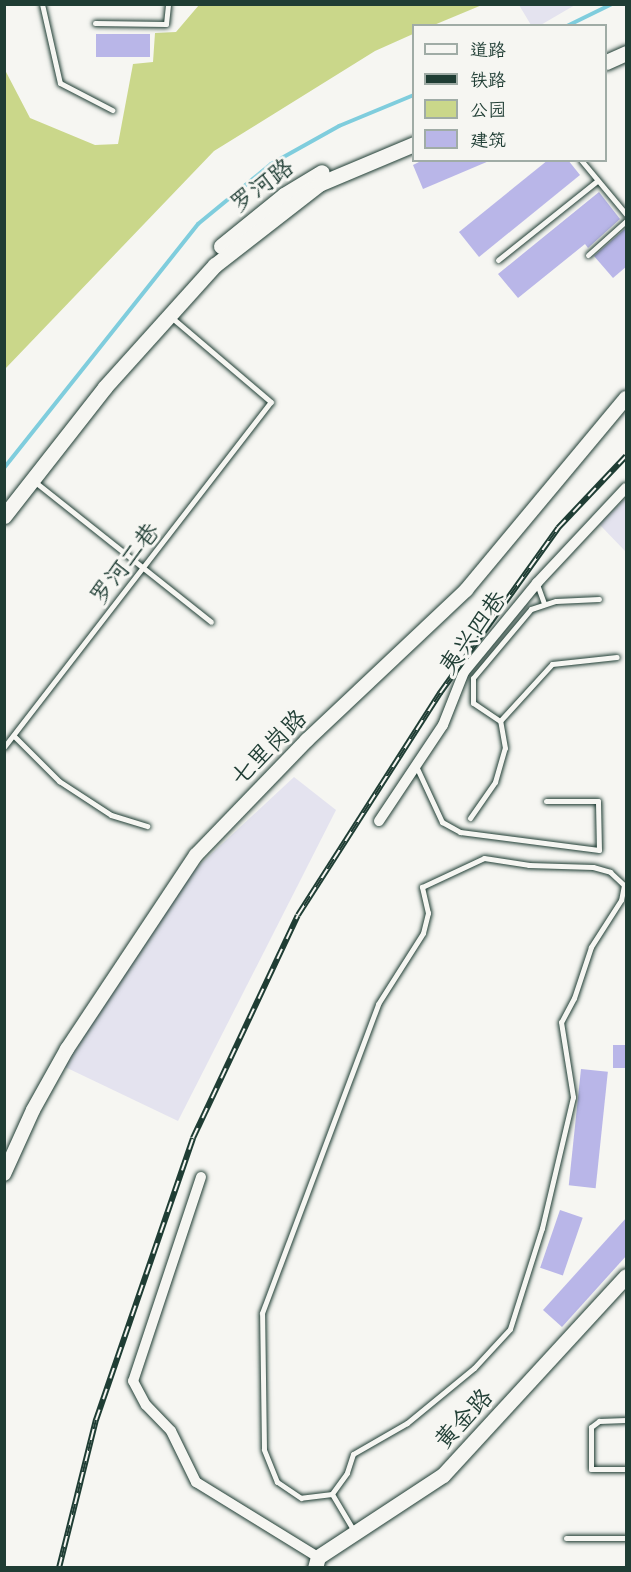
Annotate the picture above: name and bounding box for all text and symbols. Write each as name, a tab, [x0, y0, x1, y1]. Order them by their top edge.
legend	[412, 24, 607, 162]
text: 道路	[470, 39, 506, 61]
text: 铁路	[470, 69, 506, 91]
text: 公园	[470, 99, 506, 121]
text: 建筑	[470, 129, 506, 151]
street label: 罗河路	[225, 153, 299, 219]
street label: 罗河二巷	[84, 517, 166, 611]
street label: 夷兴四巷	[433, 586, 513, 680]
street label: 七里岗路	[225, 704, 313, 792]
street label: 黄金路	[429, 1383, 499, 1455]

